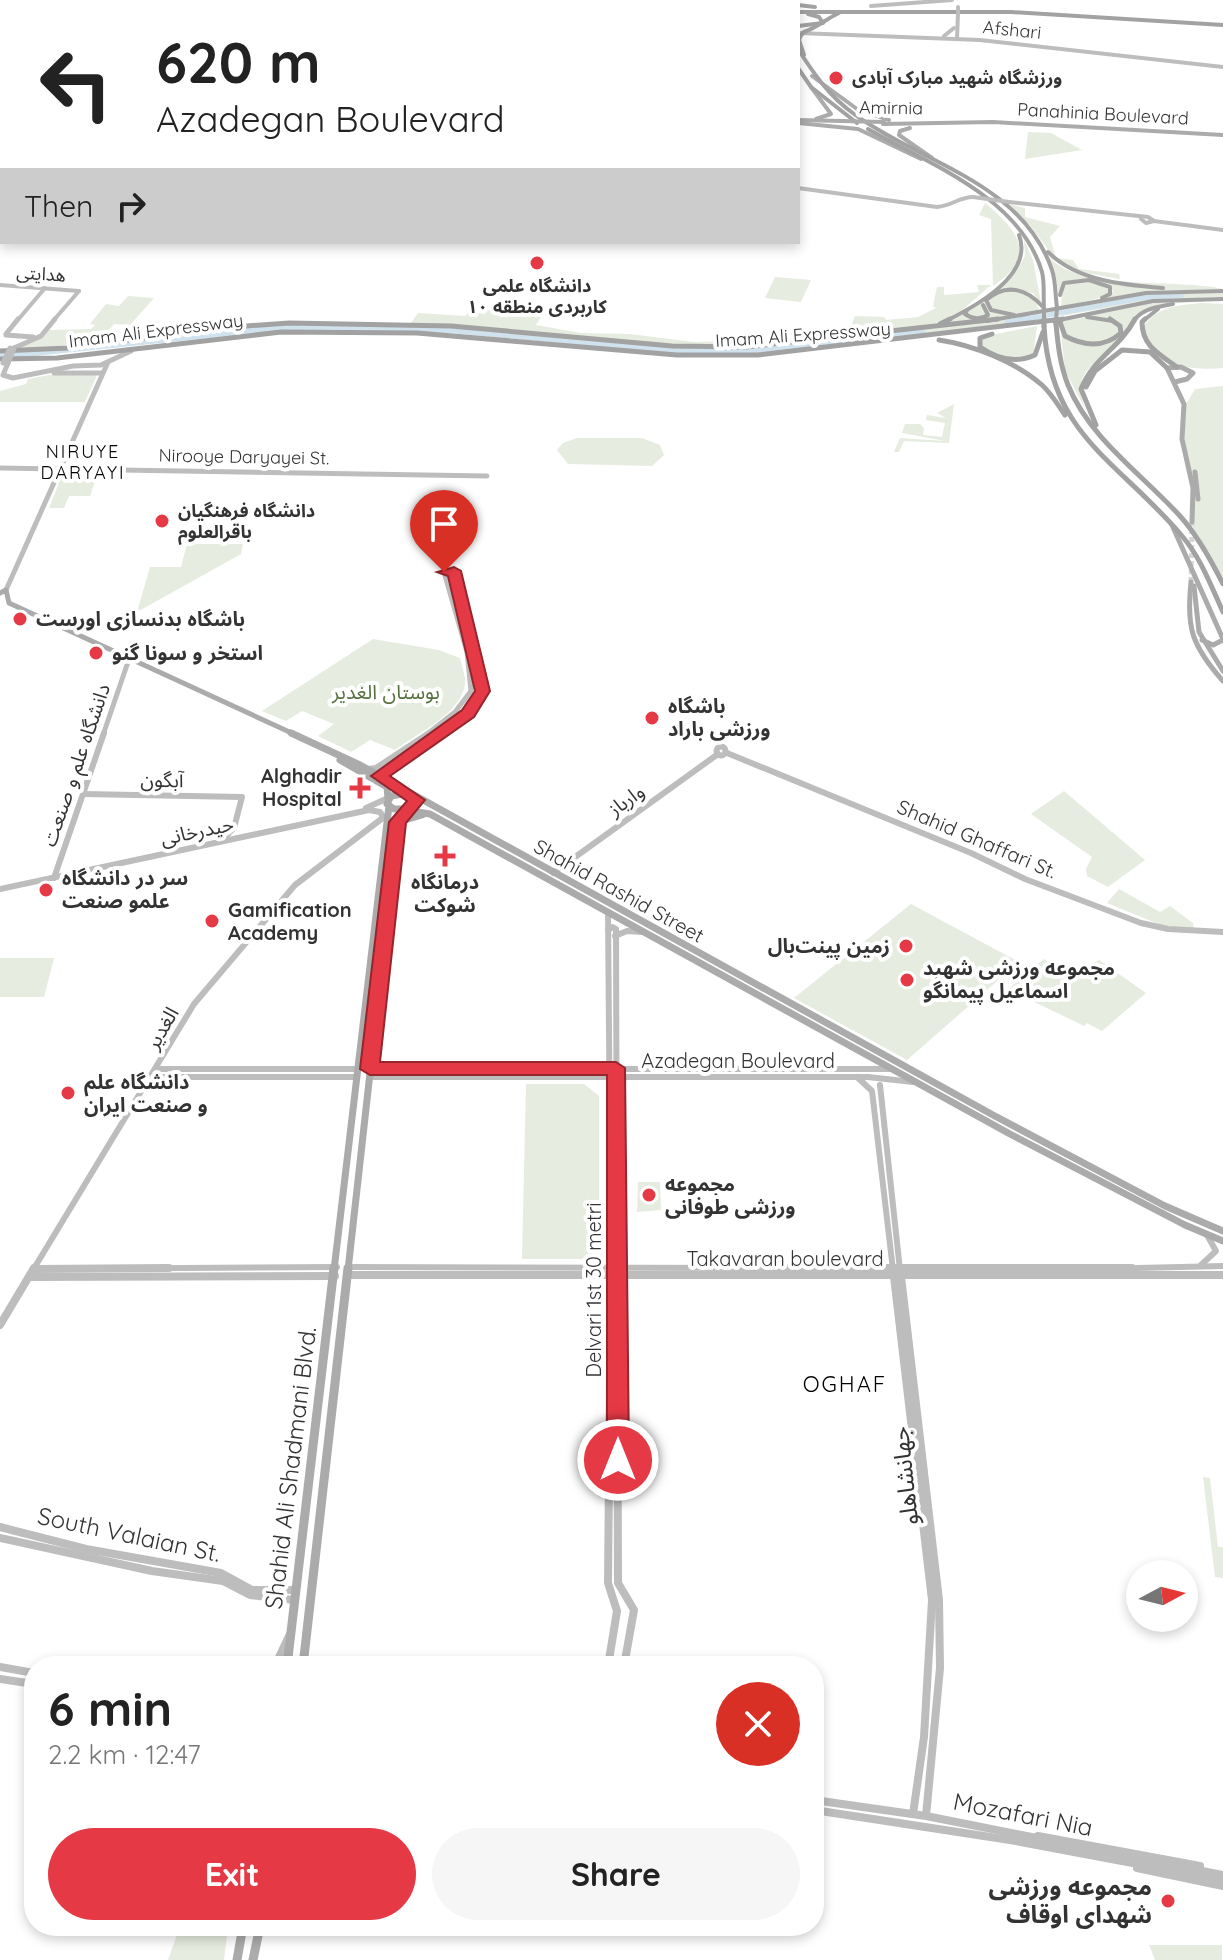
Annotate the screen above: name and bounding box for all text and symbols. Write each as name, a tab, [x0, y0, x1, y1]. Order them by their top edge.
street label: Afshari	[982, 15, 1042, 44]
text: 620 m	[156, 27, 321, 97]
icon: left	[24, 32, 128, 136]
place label: ورزشگاه شهید مبارک آبادی	[852, 66, 1062, 89]
marker: ورزشگاه شهید مبارک آبادی	[827, 69, 845, 87]
street label: Amirnia	[859, 95, 923, 120]
text: Azadegan Boulevard	[156, 96, 504, 141]
street label: Panahinia Boulevard	[1017, 98, 1189, 129]
icon: right	[109, 184, 153, 228]
text: Then	[24, 187, 93, 225]
marker: دانشگاه علمی کاربردی منطقه ۱۰	[528, 254, 546, 272]
street label: هدایتی	[16, 260, 67, 287]
place label: دانشگاه علمی کاربردی منطقه ۱۰	[467, 274, 608, 318]
street label: Imam Ali Expressway	[67, 308, 245, 353]
street label: Imam Ali Expressway	[714, 317, 891, 352]
district label: NIRUYE DARYAYI	[41, 440, 125, 484]
street label: Nirooye Daryayei St.	[158, 444, 330, 469]
pin	[410, 490, 478, 572]
place label: دانشگاه فرهنگیان باقرالعلوم	[178, 499, 315, 545]
icon: arrive	[422, 502, 466, 546]
marker: دانشگاه فرهنگیان باقرالعلوم	[153, 512, 171, 530]
place label: باشگاه بدنسازی اورست	[36, 606, 245, 631]
marker: باشگاه بدنسازی اورست	[11, 610, 29, 628]
place label: استخر و سونا گنو	[112, 640, 263, 665]
marker: استخر و سونا گنو	[87, 644, 105, 662]
park label: بوستان الغدیر	[331, 679, 440, 704]
street label: دانشگاه علم و صنعت	[36, 680, 118, 851]
place label: باشگاه ورزشی باراد	[668, 693, 771, 741]
marker: باشگاه ورزشی باراد	[643, 709, 661, 727]
place label: Alghadir Hospital	[261, 763, 342, 811]
street label: آبگون	[140, 767, 185, 792]
marker: Alghadir Hospital	[349, 777, 371, 799]
street label: وارباز	[602, 778, 649, 822]
street label: Shahid Ghaffari St.	[894, 794, 1061, 883]
street label: حیدرخانی	[158, 811, 236, 850]
street label: Shahid Rashid Street	[530, 833, 709, 948]
marker: درمانگاه شوکت	[434, 845, 456, 867]
place label: سر در دانشگاه علمو صنعت	[62, 865, 188, 913]
place label: درمانگاه شوکت	[411, 869, 479, 917]
marker: سر در دانشگاه علمو صنعت	[37, 881, 55, 899]
place label: Gamification Academy	[228, 897, 352, 945]
marker: Gamification Academy	[203, 912, 221, 930]
place label: زمین پینت‌بال	[768, 933, 890, 960]
marker: زمین پینت‌بال	[897, 937, 915, 955]
place label: مجموعه ورزشی شهید اسماعیل پیمانگو	[923, 955, 1115, 1005]
marker: مجموعه ورزشی شهید اسماعیل پیمانگو	[898, 971, 916, 989]
street label: الغدیر	[139, 1002, 184, 1054]
street label: Azadegan Boulevard	[641, 1048, 835, 1073]
place label: دانشگاه علم و صنعت ایران	[84, 1069, 208, 1117]
marker: دانشگاه علم و صنعت ایران	[59, 1084, 77, 1102]
place label: مجموعه ورزشی طوفانی	[665, 1171, 795, 1219]
marker: مجموعه ورزشی طوفانی	[640, 1186, 658, 1204]
street label: Delvari 1st 30 metri	[581, 1202, 606, 1378]
street label: Takavaran boulevard	[686, 1246, 884, 1271]
street label: Shahid Ali Shadmani Blvd.	[258, 1325, 322, 1611]
district label: OGHAF	[803, 1370, 887, 1398]
position arrow	[576, 1418, 660, 1502]
street label: جهانشاهلو	[884, 1425, 924, 1527]
street label: South Valaian St.	[35, 1500, 223, 1568]
north arrow	[1126, 1560, 1198, 1632]
map controls	[1126, 1560, 1198, 1632]
text: 6 min	[48, 1678, 172, 1738]
button: close	[716, 1682, 800, 1766]
text: 2.2 km · 12:47	[48, 1738, 201, 1771]
street label: Mozafari Nia	[951, 1786, 1095, 1842]
button: Exit	[48, 1828, 416, 1920]
button: Share	[432, 1828, 800, 1920]
place label: مجموعه ورزشی شهدای اوقاف	[988, 1871, 1152, 1929]
marker: مجموعه ورزشی شهدای اوقاف	[1159, 1892, 1177, 1910]

